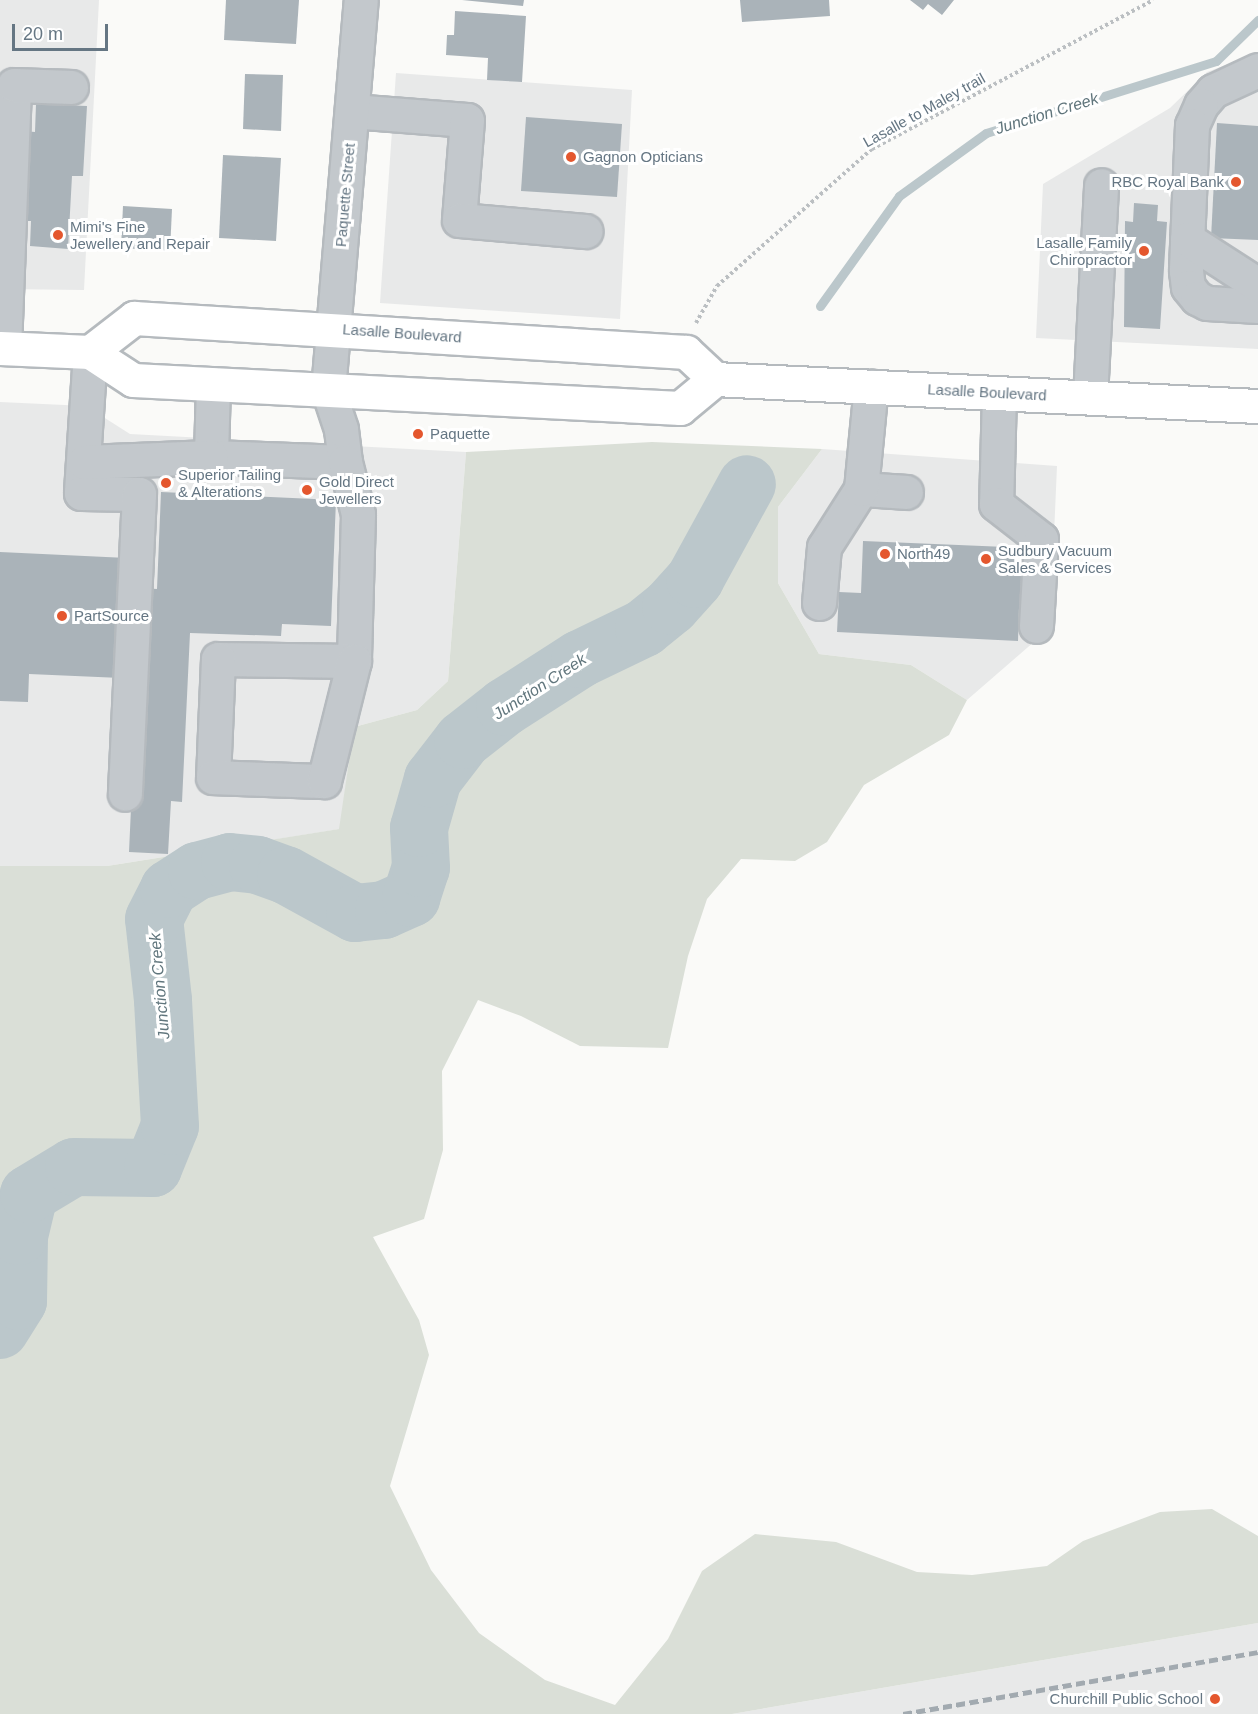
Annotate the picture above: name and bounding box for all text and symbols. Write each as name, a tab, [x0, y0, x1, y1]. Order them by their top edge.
scale bar	[15, 12, 111, 50]
text: 20 m	[23, 24, 63, 44]
street label: Lasalle to Maley trail	[860, 69, 988, 151]
water label: Junction Creek	[993, 89, 1101, 139]
street label: Paquette Street	[331, 142, 359, 248]
place label: Gagnon Opticians	[583, 148, 703, 166]
marker: Gagnon Opticians	[564, 150, 578, 164]
place label: RBC Royal Bank	[1111, 173, 1224, 191]
marker: RBC Royal Bank	[1229, 175, 1243, 189]
place label: Mimi's Fine Jewellery and Repair	[70, 217, 210, 252]
marker: Mimi's Fine Jewellery and Repair	[51, 228, 65, 242]
place label: Lasalle Family Chiropractor	[1036, 233, 1132, 268]
marker: Lasalle Family Chiropractor	[1137, 244, 1151, 258]
street label: Lasalle Boulevard	[342, 320, 462, 346]
street label: Lasalle Boulevard	[927, 380, 1047, 404]
place label: Paquette	[430, 425, 490, 443]
marker: Paquette	[411, 427, 425, 441]
place label: Superior Tailing & Alterations	[178, 465, 281, 500]
place label: Gold Direct Jewellers	[319, 472, 394, 507]
marker: Superior Tailing & Alterations	[159, 476, 173, 490]
marker: Gold Direct Jewellers	[300, 483, 314, 497]
place label: Sudbury Vacuum Sales & Services	[998, 541, 1112, 576]
place label: North49	[897, 545, 950, 563]
marker: North49	[878, 547, 892, 561]
marker: Sudbury Vacuum Sales & Services	[979, 552, 993, 566]
place label: PartSource	[74, 607, 149, 625]
marker: PartSource	[55, 609, 69, 623]
water label: Junction Creek	[490, 650, 590, 724]
water label: Junction Creek	[146, 932, 174, 1040]
place label: Churchill Public School	[1050, 1690, 1203, 1708]
marker: Churchill Public School	[1208, 1692, 1222, 1706]

